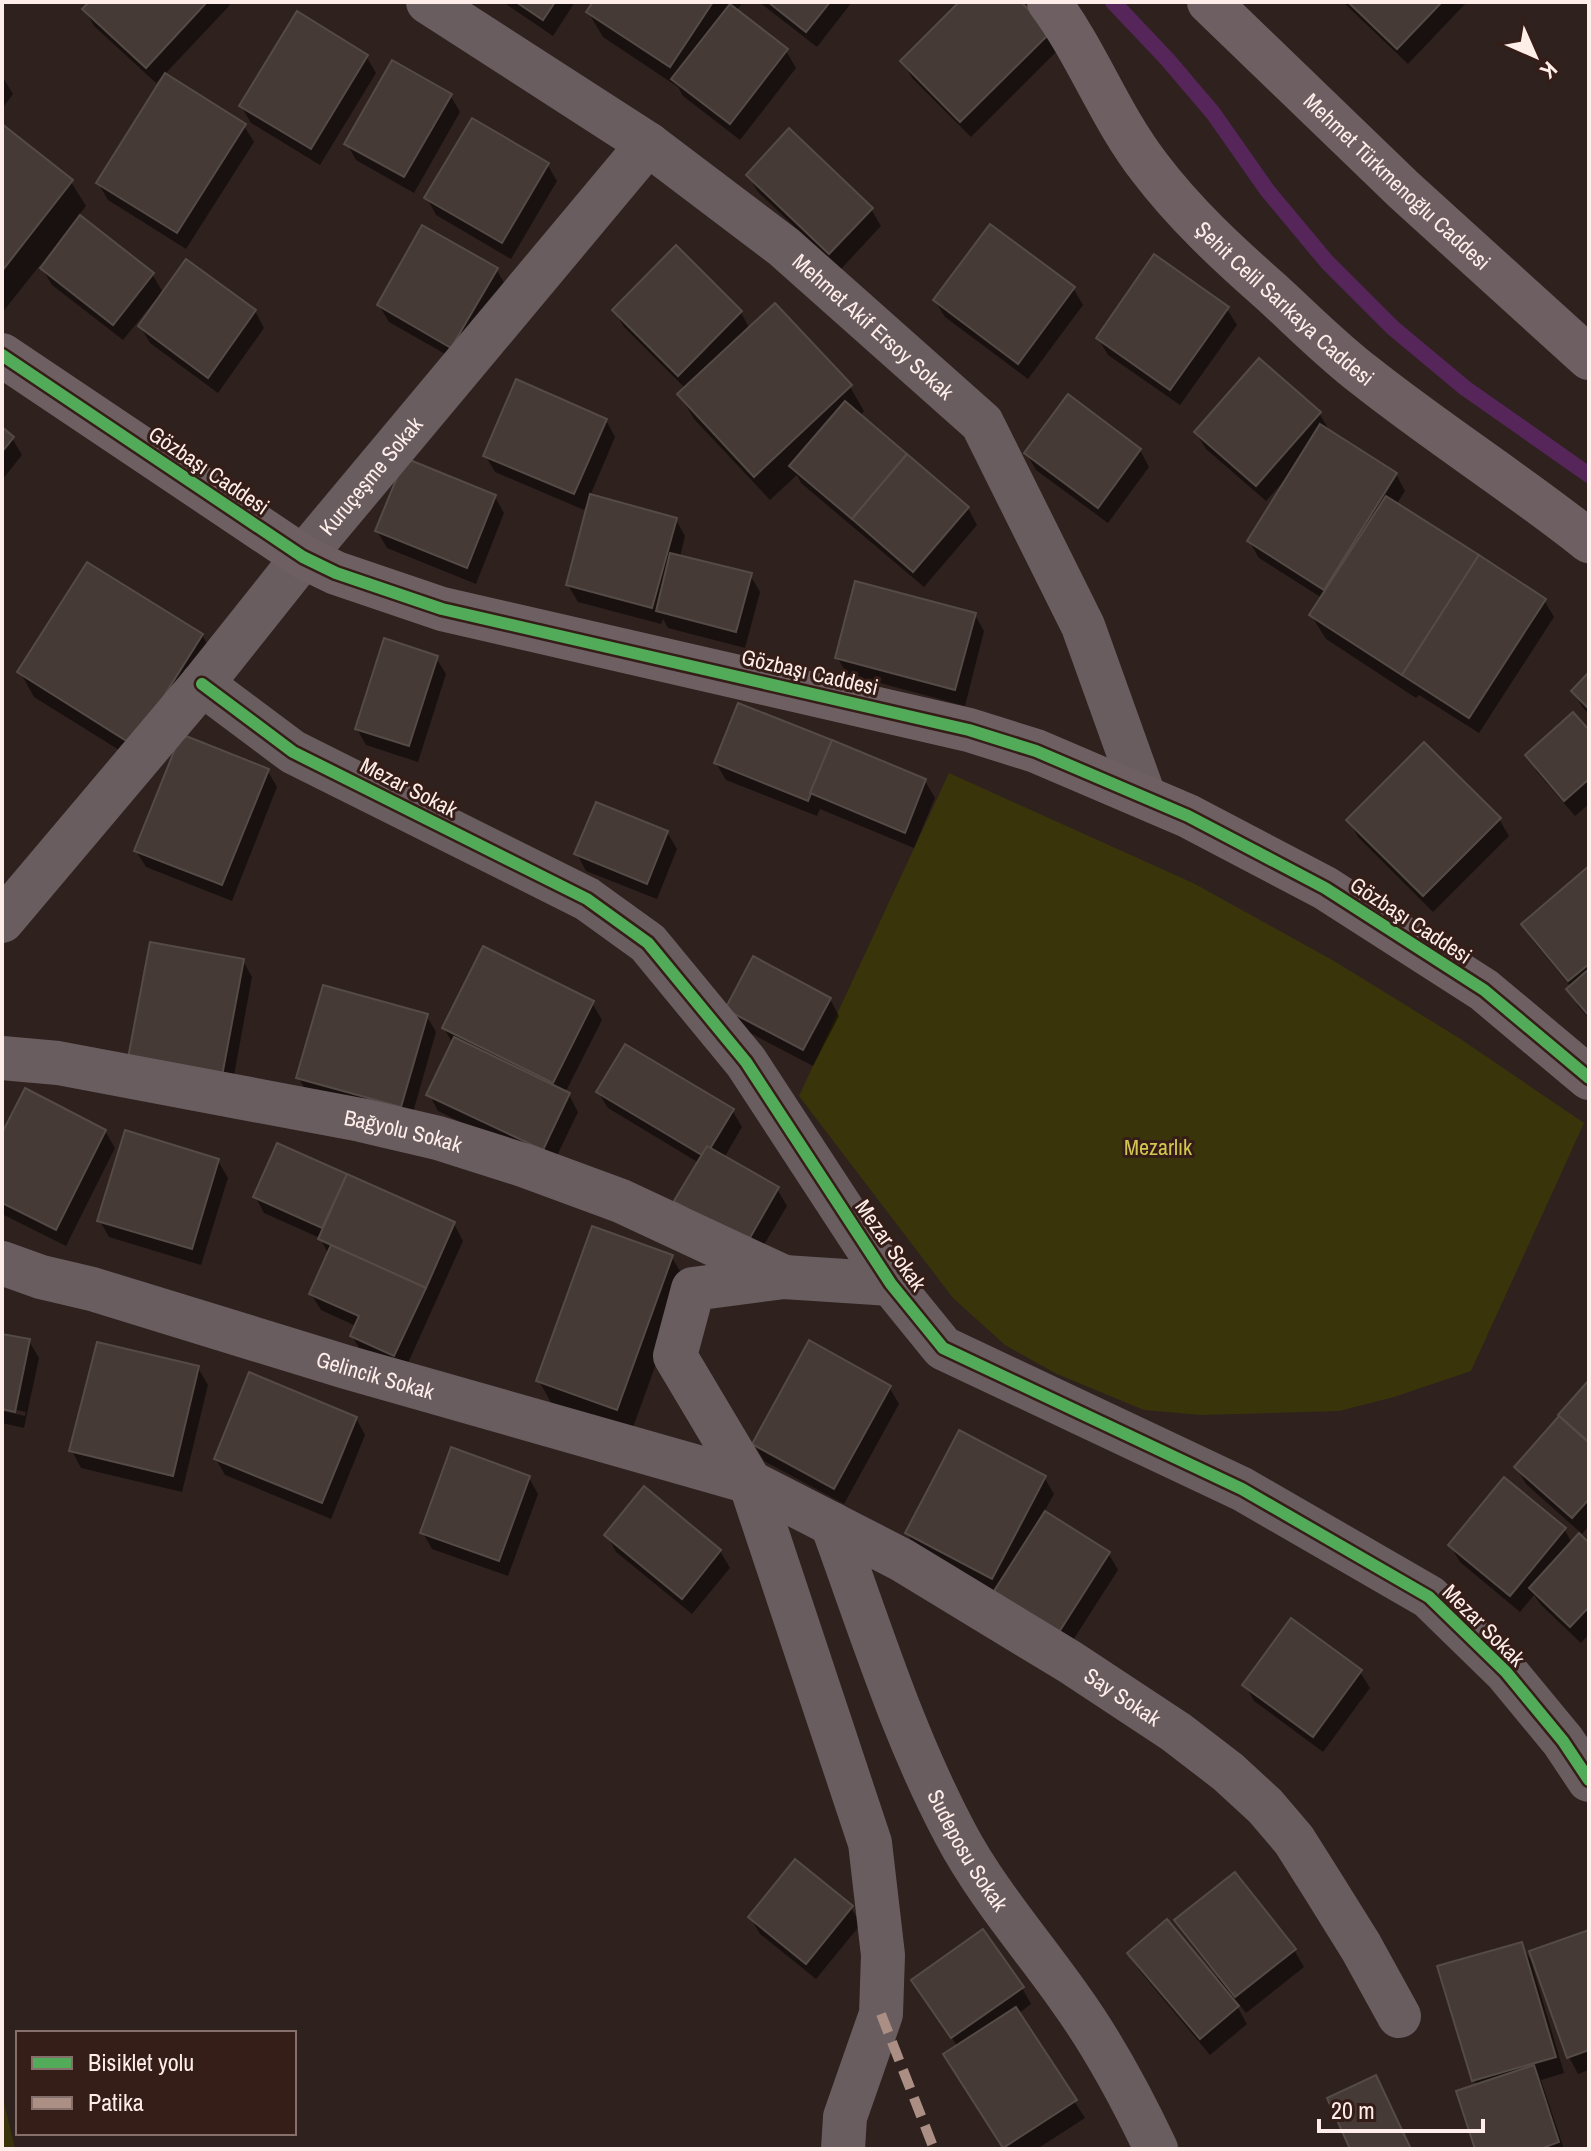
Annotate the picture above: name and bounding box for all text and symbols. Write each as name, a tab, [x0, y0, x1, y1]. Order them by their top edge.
north arrow	[1495, 16, 1575, 96]
text: K	[1534, 55, 1564, 85]
street label: Mehmet Türkmenoğlu Caddesi	[1297, 86, 1497, 277]
street label: Şehit Celil Sarıkaya Caddesi	[1189, 214, 1381, 393]
street label: Mehmet Akif Ersoy Sokak	[786, 247, 961, 407]
street label: Kuruçeşme Sokak	[312, 409, 430, 542]
street label: Gözbaşı Caddesi	[143, 419, 275, 521]
street label: Gözbaşı Caddesi	[739, 642, 881, 702]
street label: Mezar Sokak	[355, 750, 464, 825]
street label: Gözbaşı Caddesi	[1344, 869, 1478, 971]
street label: Bağyolu Sokak	[342, 1102, 467, 1160]
park label: Mezarlık	[1124, 1132, 1193, 1162]
street label: Mezar Sokak	[849, 1193, 934, 1298]
street label: Gelincik Sokak	[313, 1344, 439, 1407]
street label: Mezar Sokak	[1436, 1577, 1533, 1674]
street label: Say Sokak	[1078, 1660, 1168, 1734]
street label: Sudeposu Sokak	[920, 1784, 1016, 1918]
legend	[16, 2031, 296, 2135]
text: Bisiklet yolu	[88, 2046, 194, 2078]
scale bar	[1319, 2083, 1483, 2133]
text: Patika	[88, 2086, 144, 2118]
text: 20 m	[1331, 2094, 1375, 2126]

